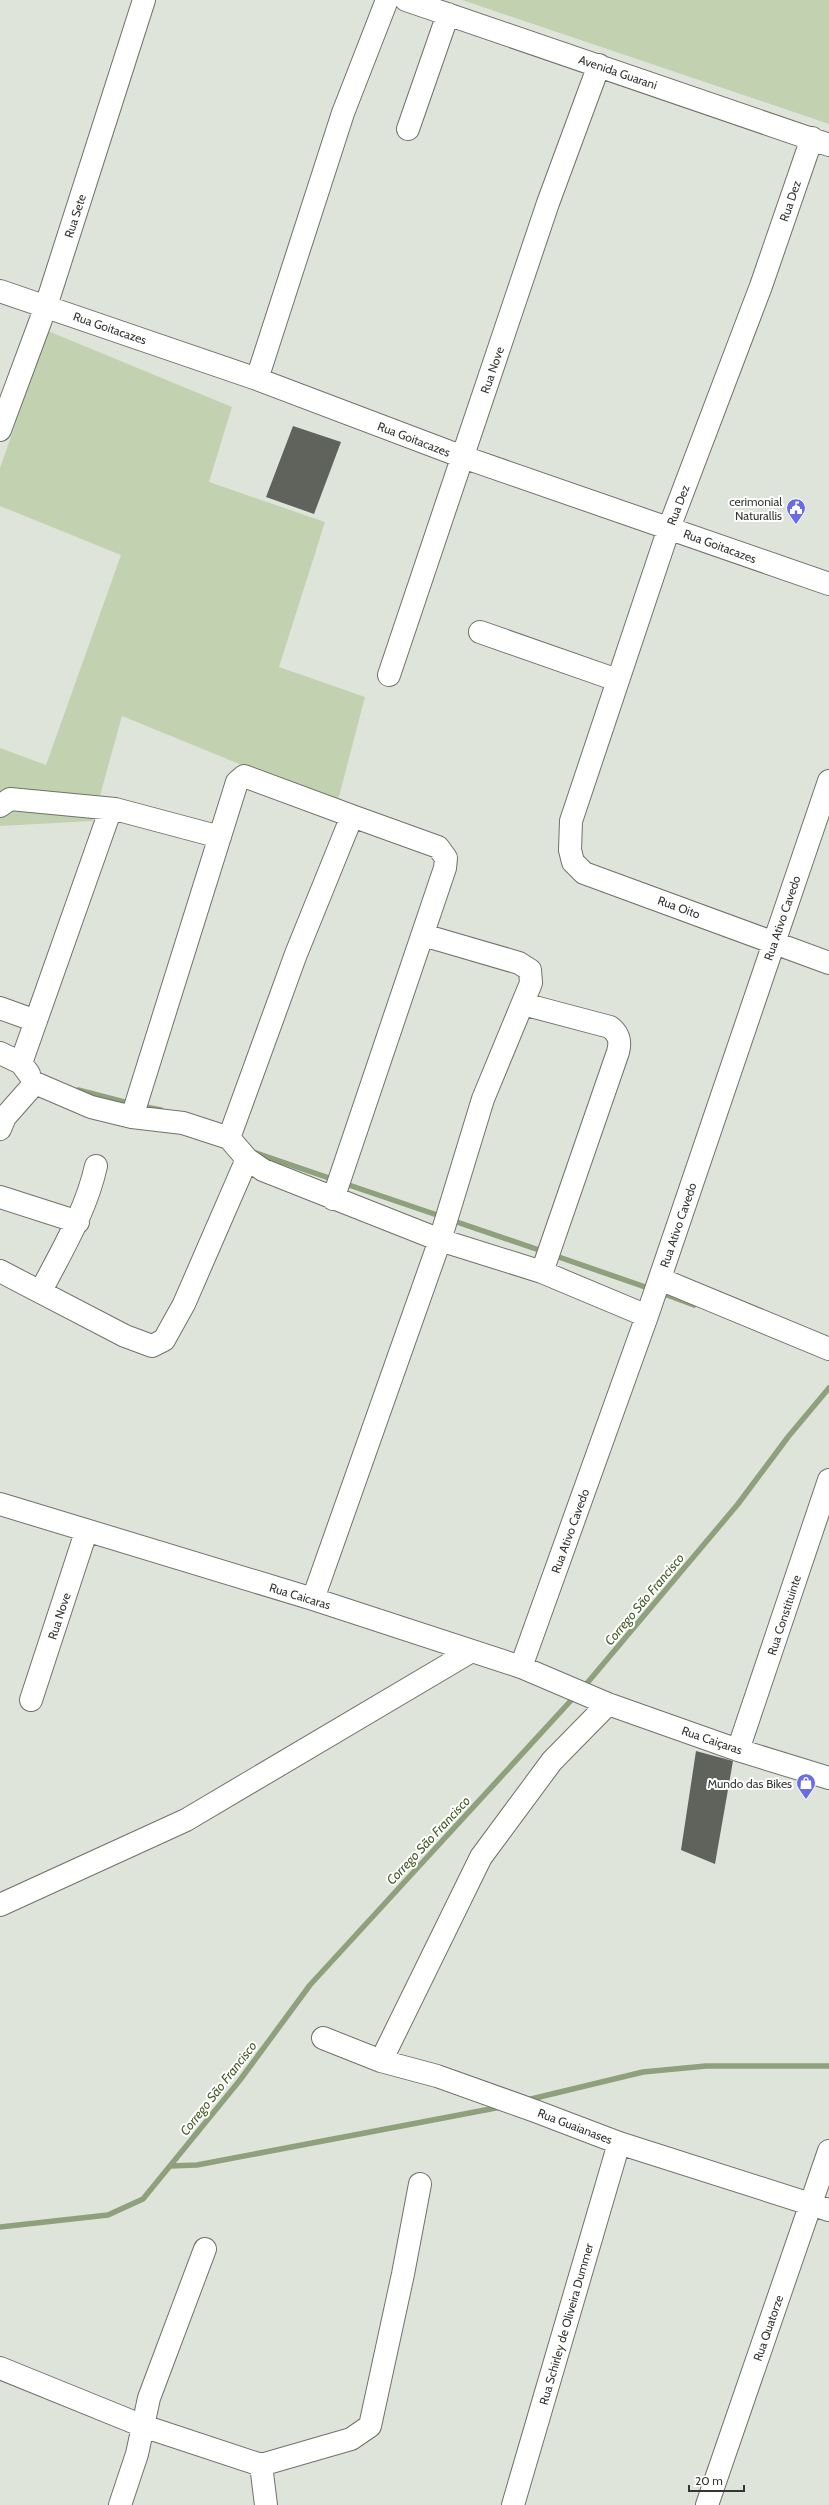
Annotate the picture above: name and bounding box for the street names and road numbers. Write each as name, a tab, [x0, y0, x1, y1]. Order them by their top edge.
street label: Avenida Guarani	[577, 52, 659, 92]
street label: Rua Dez	[776, 178, 804, 223]
street label: Rua Sete	[61, 192, 89, 240]
street label: Rua Goitacazes	[71, 308, 149, 348]
street label: Rua Nove	[477, 345, 507, 395]
street label: Rua Goitacazes	[376, 418, 452, 460]
street label: Rua Dez	[663, 482, 693, 527]
street label: Rua Goitacazes	[681, 526, 759, 566]
street label: Rua Ativo Cavedo	[760, 873, 804, 962]
street label: Rua Oito	[656, 892, 703, 922]
street label: Rua Ativo Cavedo	[656, 1180, 700, 1269]
street label: Rua Ativo Cavedo	[548, 1486, 592, 1575]
street label: Rua Constituinte	[764, 1573, 804, 1657]
street label: Rua Caicaras	[268, 1580, 332, 1612]
street label: Rua Nove	[44, 1591, 74, 1641]
street label: Rua Caiçaras	[680, 1723, 744, 1757]
street label: Rua Guaianases	[536, 2105, 614, 2147]
street label: Rua Schirley de Oliveira Dummer	[536, 2241, 596, 2407]
street label: Rua Quatorze	[750, 2293, 786, 2363]

